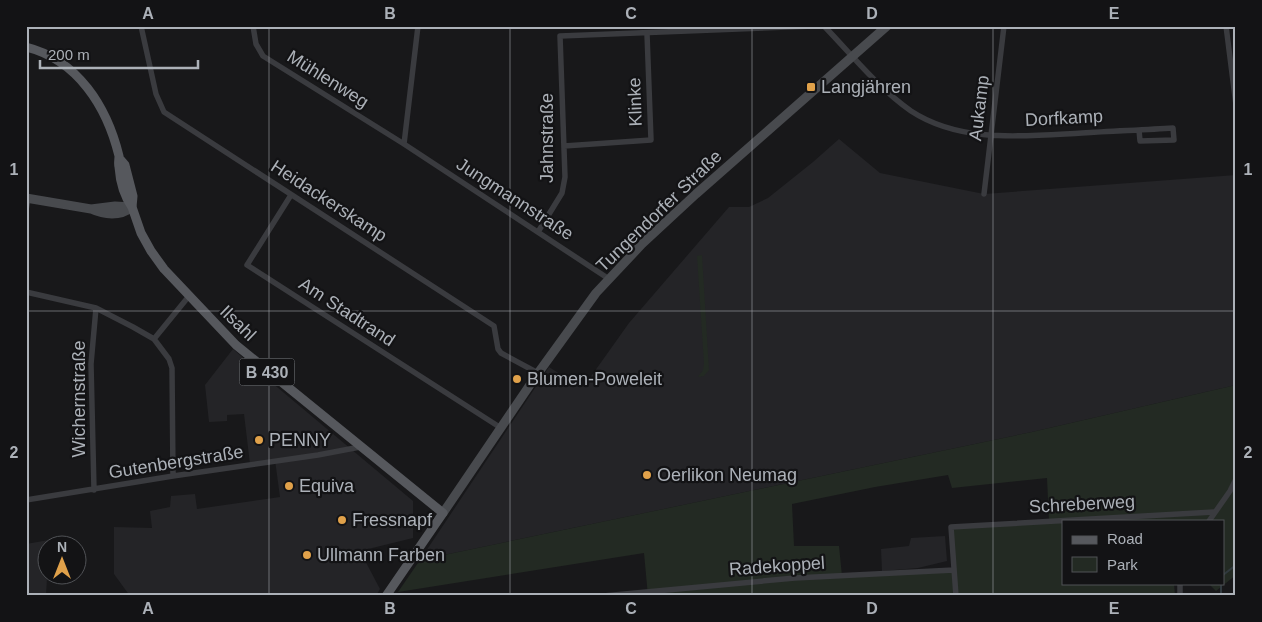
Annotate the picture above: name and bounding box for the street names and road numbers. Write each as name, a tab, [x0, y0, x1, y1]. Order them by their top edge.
street label: Mühlenweg	[284, 46, 372, 112]
street label: Aukamp	[965, 74, 993, 142]
street label: Klinke	[624, 77, 646, 127]
street label: Jahnstraße	[537, 93, 557, 183]
street label: Dorfkamp	[1025, 106, 1103, 130]
street label: Tungendorfer Straße	[592, 146, 726, 276]
street label: Jungmannstraße	[453, 154, 577, 244]
street label: Heidackerskamp	[267, 156, 391, 246]
street label: Am Stadtrand	[295, 274, 399, 350]
street label: Ilsahl	[216, 301, 260, 345]
street label: Wichernstraße	[69, 340, 89, 458]
road number: B 430	[240, 358, 294, 386]
street label: Gutenbergstraße	[107, 441, 245, 483]
street label: Schreberweg	[1029, 491, 1135, 517]
street label: Radekoppel	[728, 553, 826, 579]

